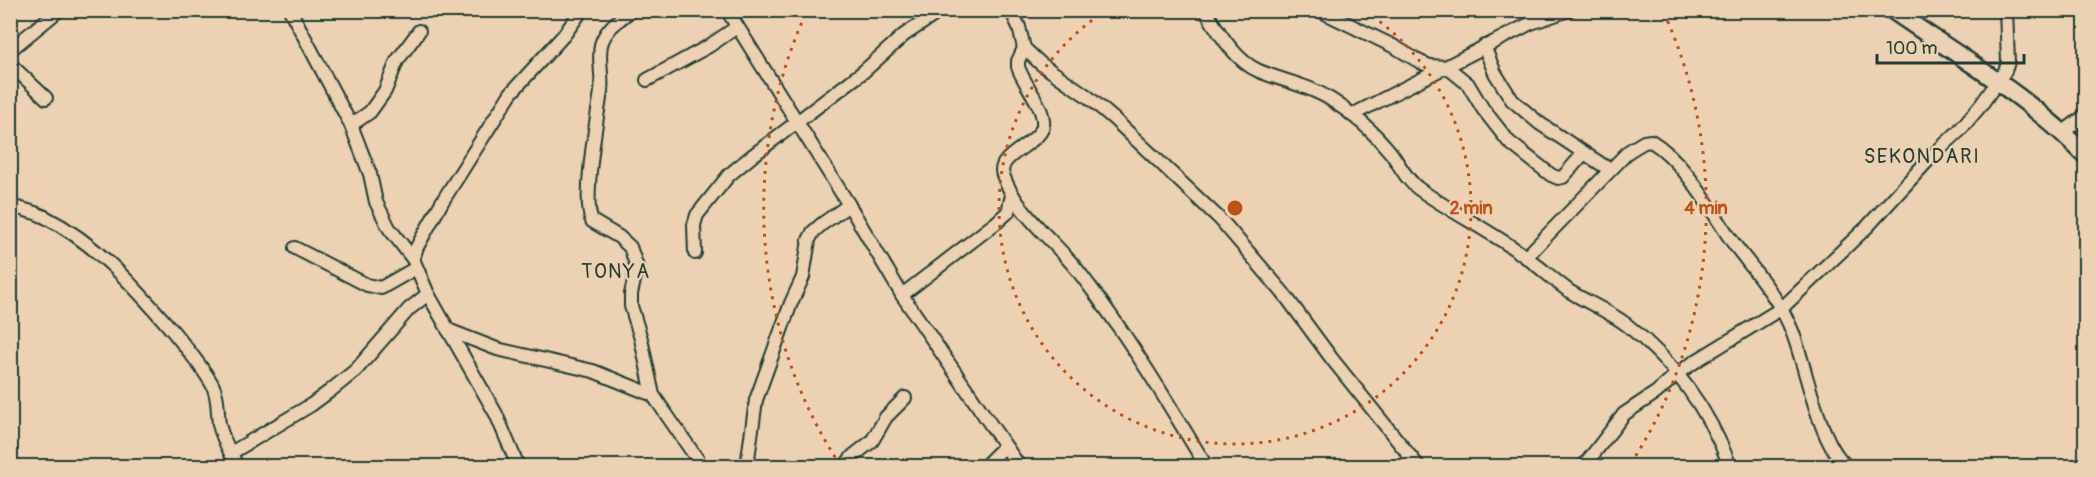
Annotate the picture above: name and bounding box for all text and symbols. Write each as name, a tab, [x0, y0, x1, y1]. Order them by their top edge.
scale bar	[1877, 27, 2024, 65]
text: 100 m	[1886, 37, 1938, 60]
district label: SEKONDARI	[1864, 144, 1980, 169]
text: 2 min	[1449, 197, 1493, 220]
text: 4 min	[1684, 197, 1728, 220]
centre of rings	[1225, 198, 1245, 218]
district label: TONYA	[581, 259, 651, 284]

